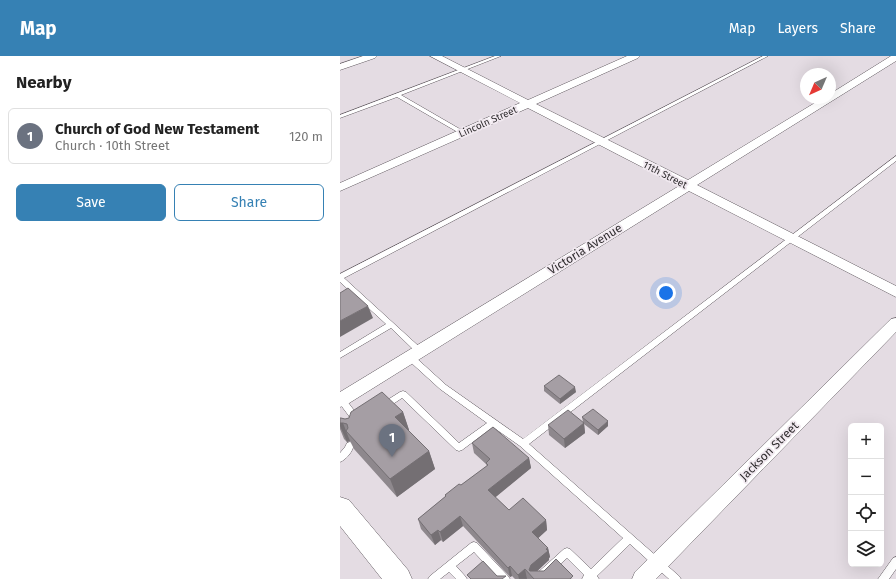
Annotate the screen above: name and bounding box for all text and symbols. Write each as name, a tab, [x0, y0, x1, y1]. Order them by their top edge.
text: Map	[20, 17, 57, 40]
text: Map	[729, 20, 755, 37]
text: Layers	[777, 20, 818, 37]
text: Share	[840, 20, 876, 37]
north arrow	[800, 68, 836, 104]
text: Nearby	[16, 72, 71, 93]
street label: Lincoln Street	[457, 104, 519, 140]
text: Church of God New Testament	[55, 120, 259, 138]
text: 1	[27, 129, 33, 144]
text: 120 m	[289, 129, 323, 144]
text: Church · 10th Street	[55, 138, 170, 153]
street label: 11th Street	[641, 159, 689, 191]
button: Save	[16, 184, 166, 221]
button: Share	[174, 184, 324, 221]
street label: Victoria Avenue	[545, 221, 625, 277]
your location	[656, 283, 676, 303]
street label: Jackson Street	[737, 418, 802, 483]
map controls	[848, 423, 884, 567]
button: +	[848, 423, 884, 459]
pin: 1	[379, 424, 405, 457]
button: −	[848, 459, 884, 495]
button: locate	[848, 495, 884, 531]
button: layers	[848, 531, 884, 567]

